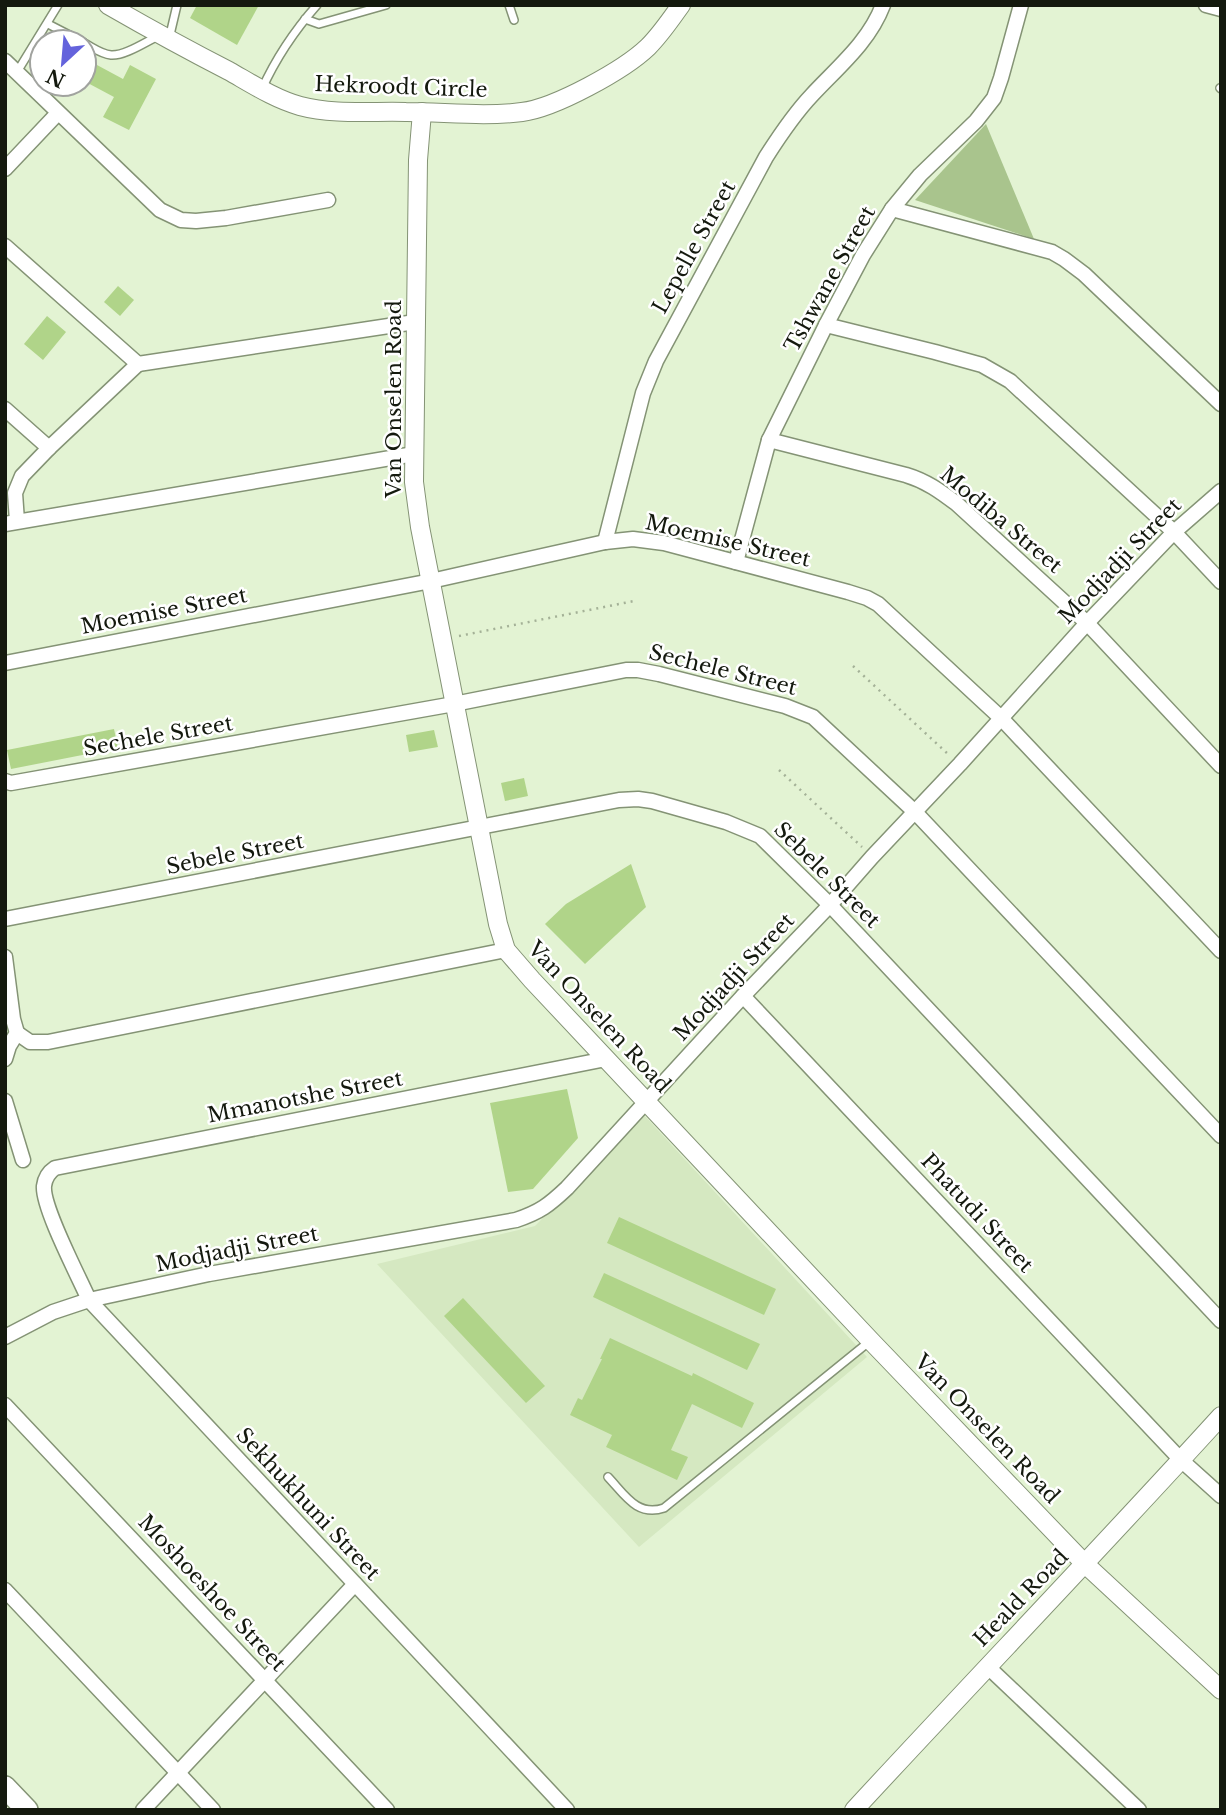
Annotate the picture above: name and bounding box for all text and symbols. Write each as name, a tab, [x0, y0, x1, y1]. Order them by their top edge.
north arrow	[28, 28, 98, 98]
text: N	[43, 64, 69, 92]
street label: Hekroodt Circle	[314, 71, 488, 103]
street label: Lepelle Street	[647, 176, 741, 318]
street label: Tshwane Street	[779, 201, 881, 357]
street label: Van Onselen Road	[381, 300, 407, 499]
street label: Modiba Street	[935, 461, 1068, 579]
street label: Modjadji Street	[1053, 493, 1187, 629]
street label: Moemise Street	[643, 509, 813, 573]
street label: Moemise Street	[79, 582, 249, 640]
street label: Sechele Street	[646, 639, 800, 701]
street label: Sechele Street	[81, 710, 235, 762]
street label: Sebele Street	[769, 817, 886, 934]
street label: Sebele Street	[164, 828, 306, 880]
street label: Modjadji Street	[668, 908, 800, 1046]
street label: Van Onselen Road	[521, 935, 676, 1098]
street label: Mmanotshe Street	[205, 1065, 405, 1129]
street label: Phatudi Street	[915, 1148, 1039, 1278]
street label: Modjadji Street	[153, 1220, 321, 1278]
street label: Van Onselen Road	[908, 1348, 1065, 1509]
street label: Sekhukhuni Street	[231, 1422, 386, 1586]
street label: Moshoeshoe Street	[133, 1509, 291, 1677]
street label: Heald Road	[968, 1544, 1074, 1652]

